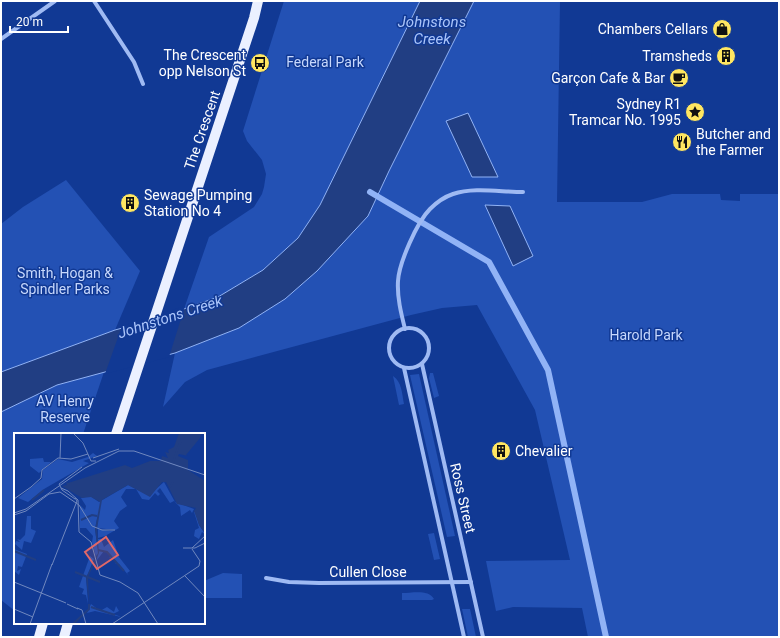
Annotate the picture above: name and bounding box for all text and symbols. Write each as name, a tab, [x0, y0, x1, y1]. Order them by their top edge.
scale bar	[10, 8, 68, 34]
water label: Johnstons Creek	[398, 13, 466, 48]
text: 20 m	[16, 15, 43, 29]
shop icon: Chambers Cellars	[711, 18, 733, 40]
place label: Chambers Cellars	[598, 21, 708, 37]
building icon: Tramsheds	[715, 45, 737, 67]
place label: The Crescent opp Nelson St	[159, 47, 246, 79]
place label: Tramsheds	[642, 48, 712, 64]
bus stop icon: The Crescent opp Nelson St	[249, 52, 271, 74]
park label: Federal Park	[286, 54, 365, 70]
cafe icon: Garçon Cafe & Bar	[668, 67, 690, 89]
place label: Garçon Cafe & Bar	[551, 70, 665, 86]
street label: The Crescent	[181, 88, 223, 172]
place label: Sydney R1 Tramcar No. 1995	[569, 96, 681, 128]
place icon: Sydney R1 Tramcar No. 1995	[684, 101, 706, 123]
place label: Butcher and the Farmer	[696, 126, 771, 158]
restaurant icon: Butcher and the Farmer	[671, 131, 693, 153]
place label: Sewage Pumping Station No 4	[144, 187, 252, 219]
building icon: Sewage Pumping Station No 4	[119, 192, 141, 214]
park label: Smith, Hogan & Spindler Parks	[17, 265, 113, 297]
water label: Johnstons Creek	[115, 291, 225, 342]
park label: Harold Park	[609, 327, 683, 343]
park label: AV Henry Reserve	[36, 393, 94, 425]
inset map	[14, 433, 205, 624]
building icon: Chevalier	[490, 440, 512, 462]
place label: Chevalier	[515, 443, 573, 459]
street label: Ross Street	[447, 461, 479, 535]
street label: Cullen Close	[329, 564, 407, 580]

